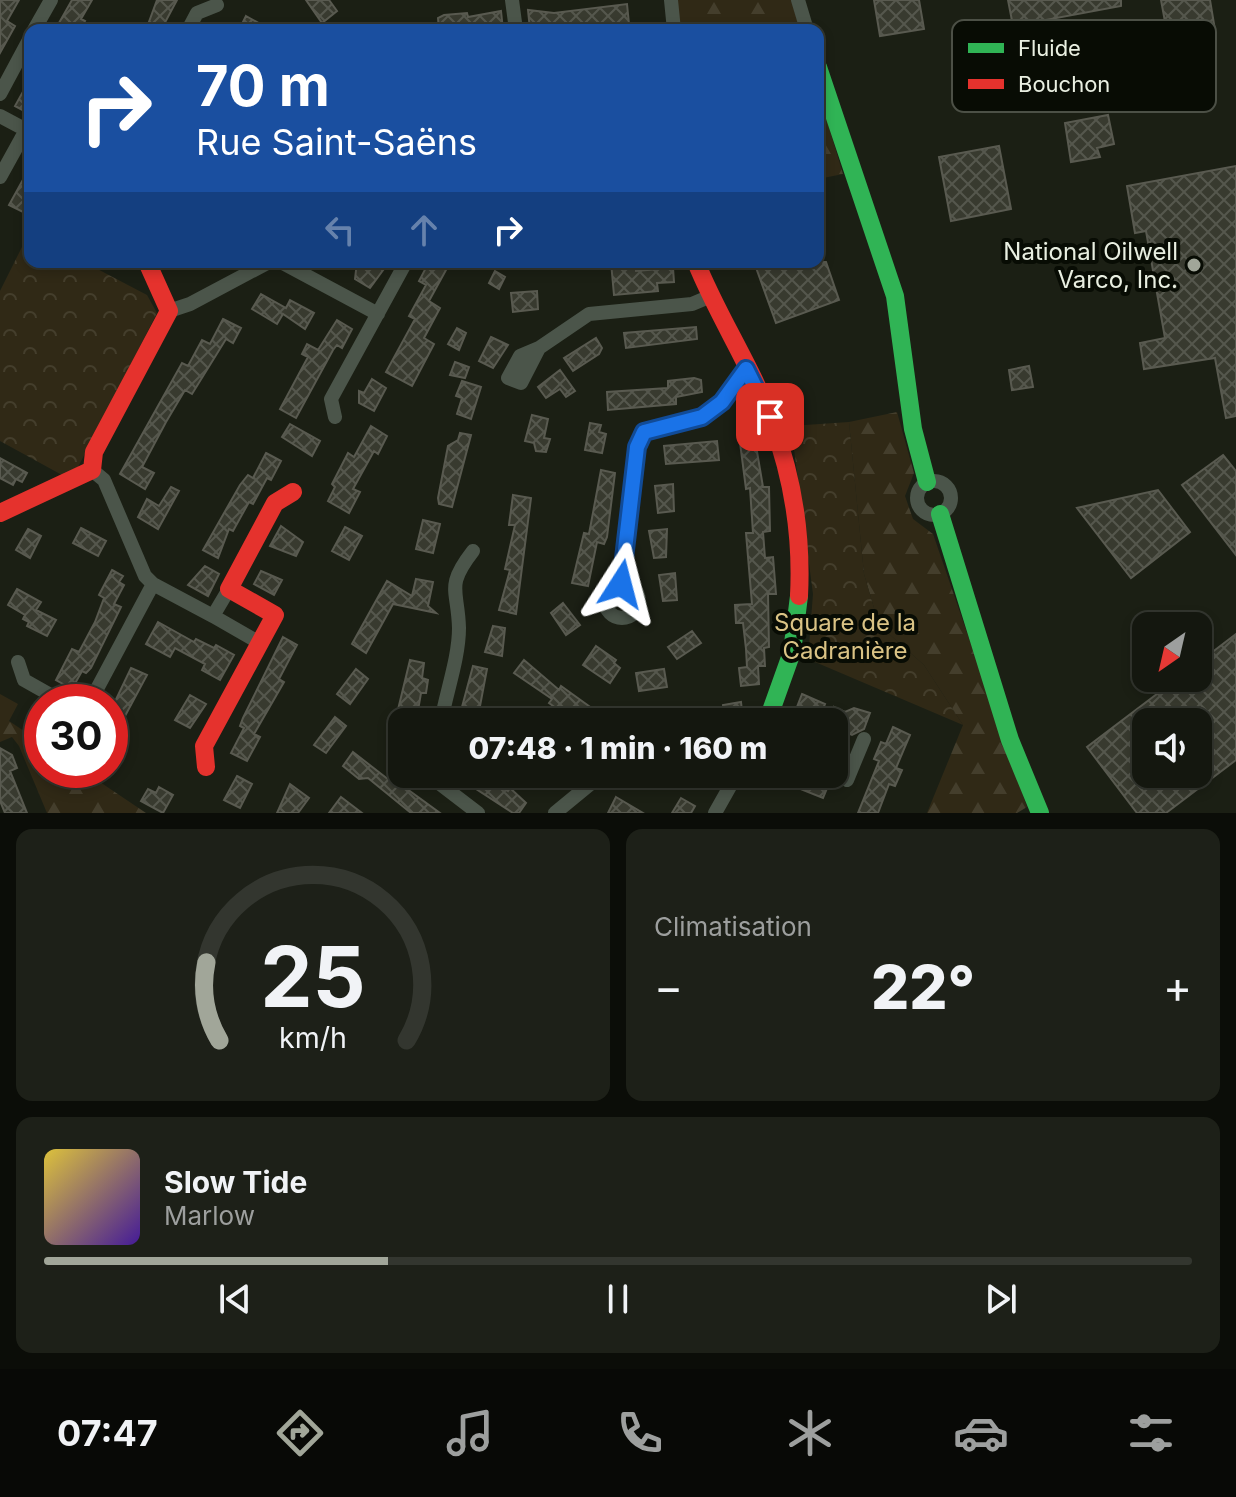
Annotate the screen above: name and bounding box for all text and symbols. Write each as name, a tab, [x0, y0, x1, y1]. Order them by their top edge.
legend	[952, 20, 1216, 112]
text: Fluide	[1018, 35, 1081, 61]
text: 70 m	[196, 52, 330, 120]
icon: right	[64, 56, 168, 160]
text: Bouchon	[1018, 71, 1110, 97]
text: Rue Saint-Saëns	[196, 120, 477, 164]
icon: left	[318, 208, 362, 252]
icon: ahead	[402, 208, 446, 252]
icon: right	[486, 208, 530, 252]
place label: National Oilwell Varco, Inc.	[1003, 237, 1178, 294]
marker: National Oilwell Varco, Inc.	[1185, 256, 1203, 274]
pin	[736, 383, 804, 451]
icon: arrive	[748, 395, 792, 439]
position arrow	[579, 542, 663, 626]
park label: Square de la Cadranière	[774, 608, 916, 665]
north arrow	[1132, 612, 1212, 692]
map controls	[1132, 612, 1212, 788]
speed limit sign: 30	[24, 684, 128, 788]
button: sound	[1132, 708, 1212, 788]
text: 07:48 · 1 min · 160 m	[469, 730, 767, 766]
text: Climatisation	[654, 911, 812, 942]
text: 25	[260, 926, 366, 1027]
text: 22°	[871, 951, 975, 1023]
text: −	[654, 960, 683, 1014]
text: +	[1163, 960, 1192, 1014]
text: km/h	[279, 1020, 347, 1055]
text: Slow Tide	[164, 1164, 307, 1200]
text: Marlow	[164, 1200, 255, 1231]
icon: previous	[213, 1277, 257, 1321]
icon: pause	[596, 1277, 640, 1321]
icon: next	[979, 1277, 1023, 1321]
icon: directions	[272, 1405, 328, 1461]
icon: music	[442, 1405, 498, 1461]
icon: phone	[612, 1405, 668, 1461]
icon: climate	[782, 1405, 838, 1461]
icon: car	[953, 1405, 1009, 1461]
icon: filters	[1123, 1405, 1179, 1461]
text: 07:47	[57, 1411, 158, 1455]

